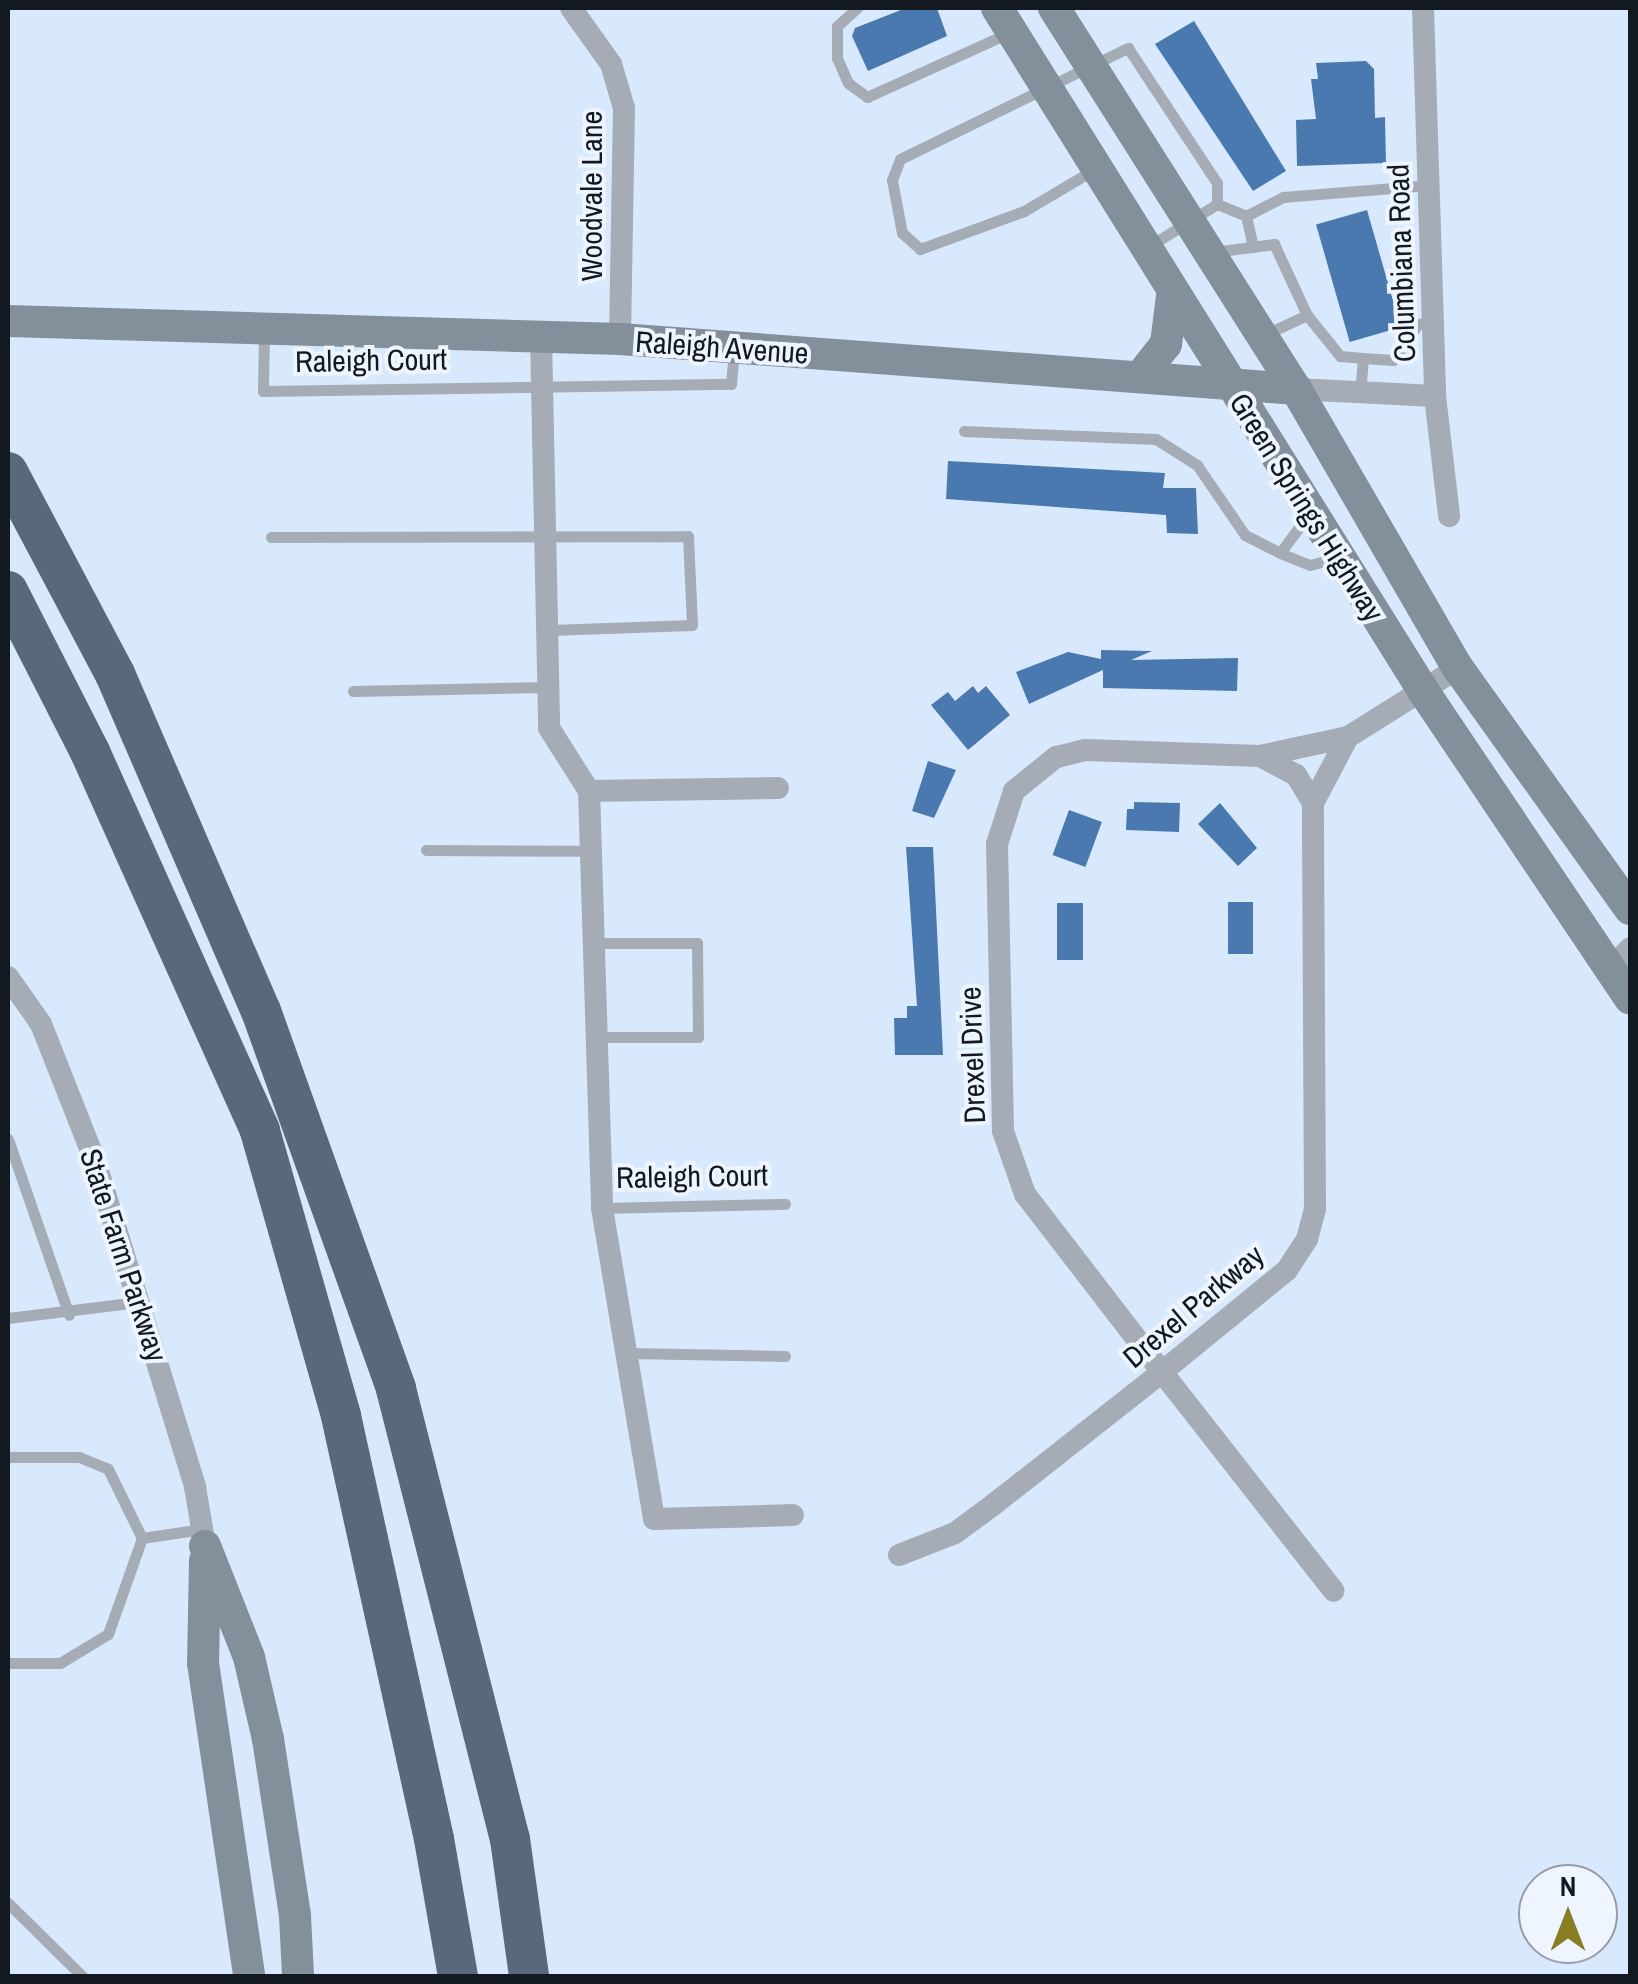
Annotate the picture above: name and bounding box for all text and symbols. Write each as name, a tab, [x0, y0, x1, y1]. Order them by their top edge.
street label: Woodvale Lane	[573, 111, 609, 281]
street label: Columbiana Road	[1380, 163, 1422, 363]
street label: Raleigh Avenue	[634, 323, 810, 371]
street label: Raleigh Court	[295, 341, 447, 379]
street label: Green Springs Highway	[1222, 386, 1392, 628]
street label: Drexel Drive	[952, 986, 992, 1124]
street label: State Farm Parkway	[73, 1144, 175, 1366]
street label: Raleigh Court	[616, 1157, 768, 1195]
street label: Drexel Parkway	[1115, 1237, 1271, 1375]
north arrow	[1518, 1864, 1618, 1964]
text: N	[1560, 1867, 1576, 1905]

